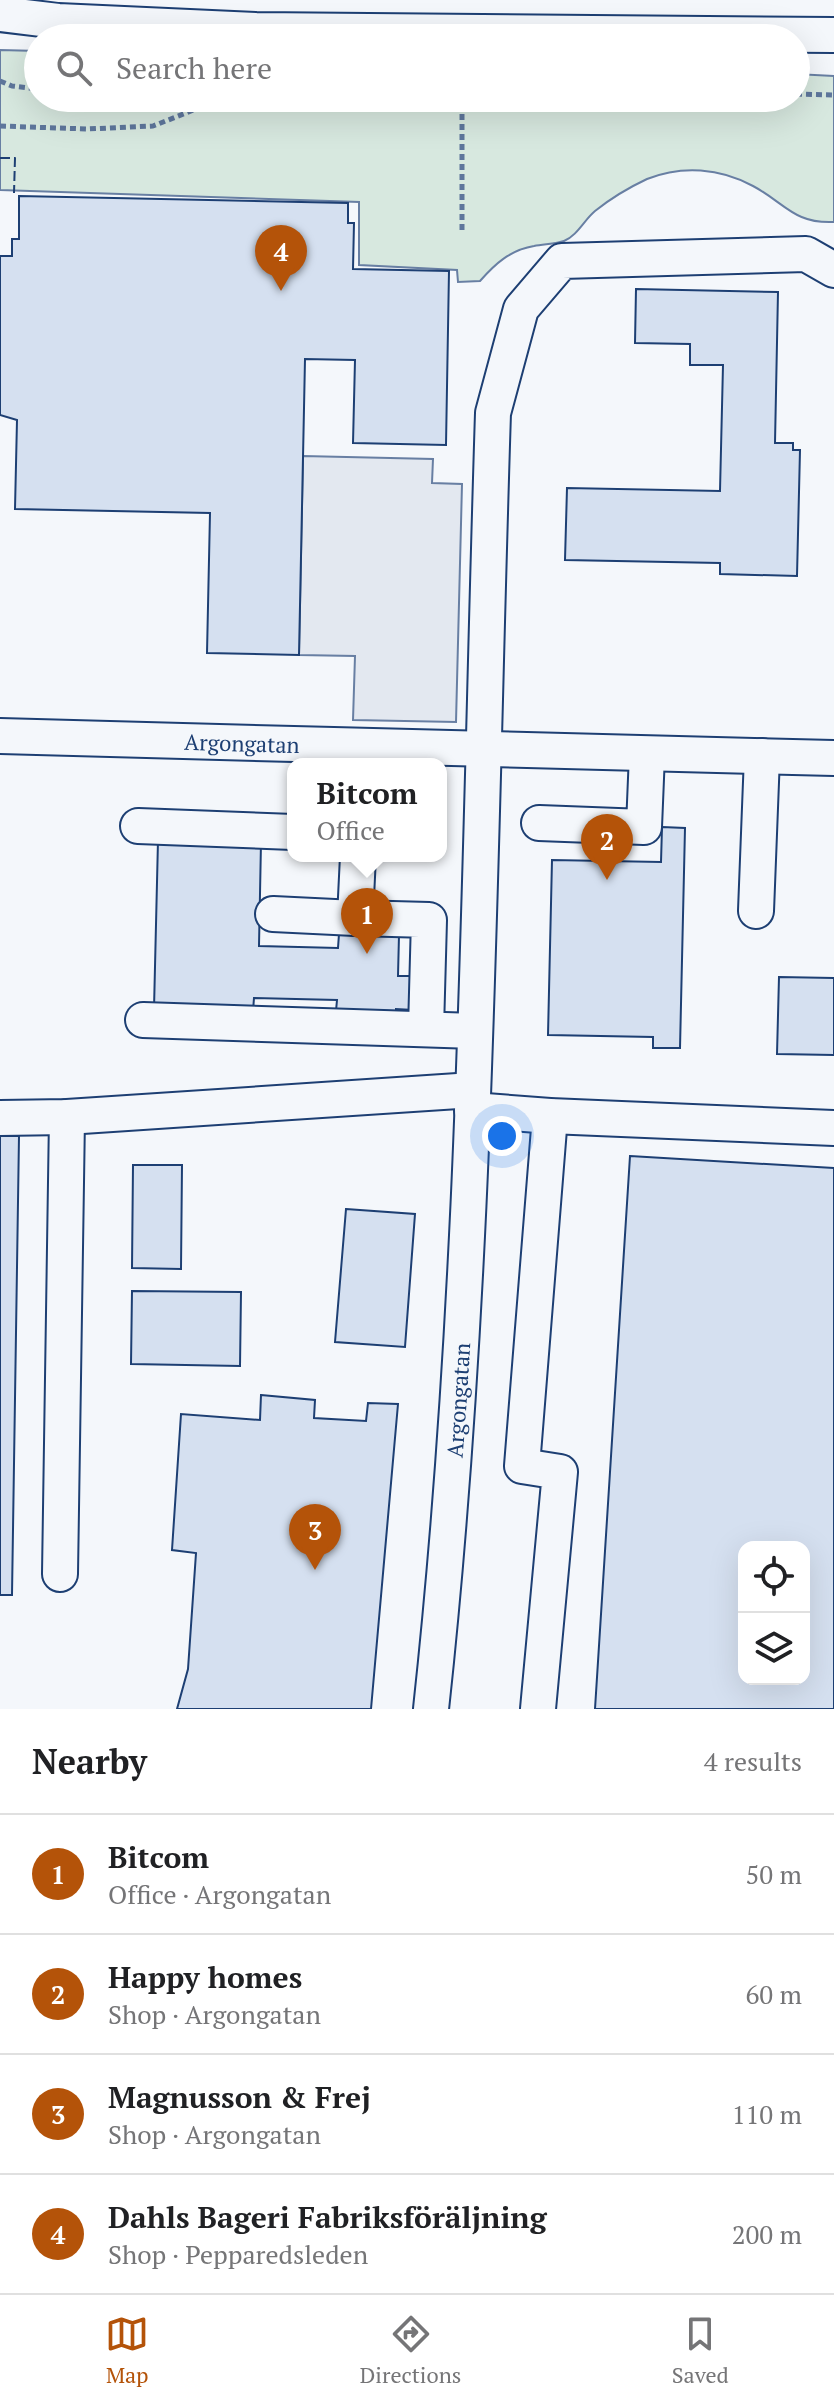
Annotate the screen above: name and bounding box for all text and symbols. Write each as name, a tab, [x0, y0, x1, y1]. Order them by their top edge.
search box	[24, 24, 810, 112]
icon: search	[52, 46, 96, 90]
text: Search here	[116, 48, 272, 88]
pin: 4	[255, 225, 307, 291]
street label: Argongatan	[184, 726, 300, 759]
popup	[287, 758, 447, 862]
text: Bitcom	[316, 773, 418, 813]
text: Office	[316, 813, 385, 847]
pin: 2	[581, 814, 633, 880]
pin: 1	[341, 888, 393, 954]
your location	[482, 1116, 522, 1156]
street label: Argongatan	[439, 1342, 476, 1459]
pin: 3	[289, 1504, 341, 1570]
map controls	[738, 1541, 810, 1685]
button: locate	[738, 1541, 810, 1613]
button: layers	[738, 1613, 810, 1685]
text: Nearby	[32, 1739, 147, 1784]
text: 4 results	[704, 1744, 802, 1778]
text: Bitcom	[108, 1837, 209, 1877]
text: 1	[51, 1857, 65, 1891]
text: 50 m	[746, 1857, 802, 1891]
text: Office · Argongatan	[108, 1877, 331, 1911]
text: Happy homes	[108, 1957, 302, 1997]
text: 2	[51, 1977, 65, 2011]
text: 60 m	[746, 1977, 802, 2011]
text: Shop · Argongatan	[108, 1997, 321, 2031]
text: Magnusson & Frej	[108, 2077, 371, 2117]
text: 3	[51, 2097, 65, 2131]
text: 110 m	[732, 2097, 802, 2131]
text: Shop · Argongatan	[108, 2117, 321, 2151]
text: Dahls Bageri Fabriksföräljning	[108, 2197, 547, 2237]
text: 4	[51, 2217, 65, 2251]
text: 200 m	[732, 2217, 802, 2251]
text: Shop · Pepparedsleden	[108, 2237, 368, 2271]
tab: Map	[105, 2312, 149, 2389]
tab: Directions	[360, 2312, 461, 2389]
tab: Saved	[672, 2312, 729, 2389]

